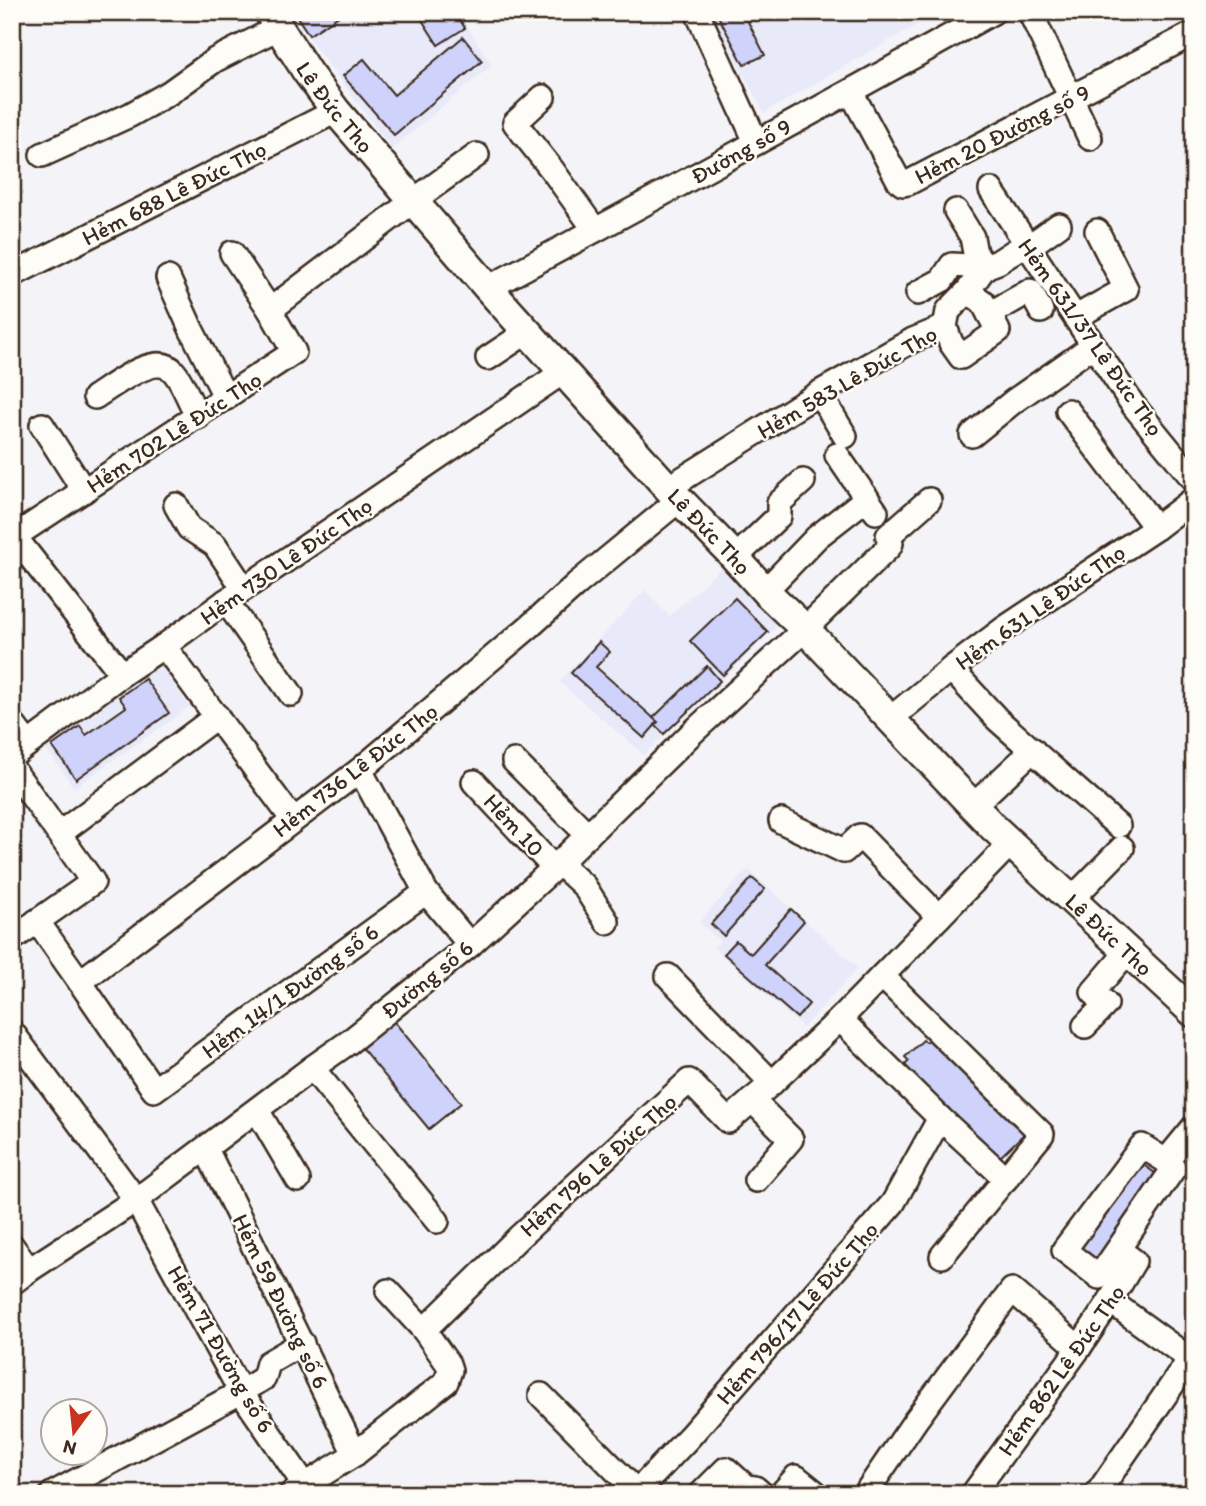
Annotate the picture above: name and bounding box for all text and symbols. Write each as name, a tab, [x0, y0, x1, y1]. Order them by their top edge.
street label: Lê Đức Thọ	[290, 56, 380, 159]
street label: Hẻm 20 Đường số 9	[910, 78, 1094, 190]
street label: Đường số 9	[686, 112, 796, 190]
street label: Hẻm 688 Lê Đức Thọ	[77, 134, 271, 252]
street label: Hẻm 631/37 Lê Đức Thọ	[1012, 233, 1170, 441]
street label: Hẻm 583 Lê Đức Thọ	[752, 319, 942, 445]
street label: Hẻm 702 Lê Đức Thọ	[81, 365, 267, 499]
street label: Lê Đức Thọ	[662, 482, 757, 580]
street label: Hẻm 730 Lê Đức Thọ	[194, 491, 378, 631]
street label: Hẻm 631 Lê Đức Thọ	[950, 538, 1130, 676]
street label: Hẻm 736 Lê Đức Thọ	[267, 697, 443, 843]
street label: Hẻm 10	[478, 788, 550, 862]
street label: Lê Đức Thọ	[1060, 887, 1159, 982]
street label: Hẻm 14/1 Đường số 6	[196, 917, 384, 1065]
street label: Đường số 6	[375, 933, 479, 1025]
street label: Hẻm 796 Lê Đức Thọ	[514, 1087, 682, 1243]
street label: Hẻm 59 Đường số 6	[227, 1209, 335, 1393]
street label: Hẻm 796/17 Lê Đức Thọ	[710, 1216, 884, 1410]
street label: Hẻm 71 Đường số 6	[162, 1260, 280, 1438]
street label: Hẻm 862 Lê Đức Thọ	[991, 1279, 1131, 1461]
north arrow	[38, 1398, 108, 1468]
text: N	[61, 1435, 79, 1461]

